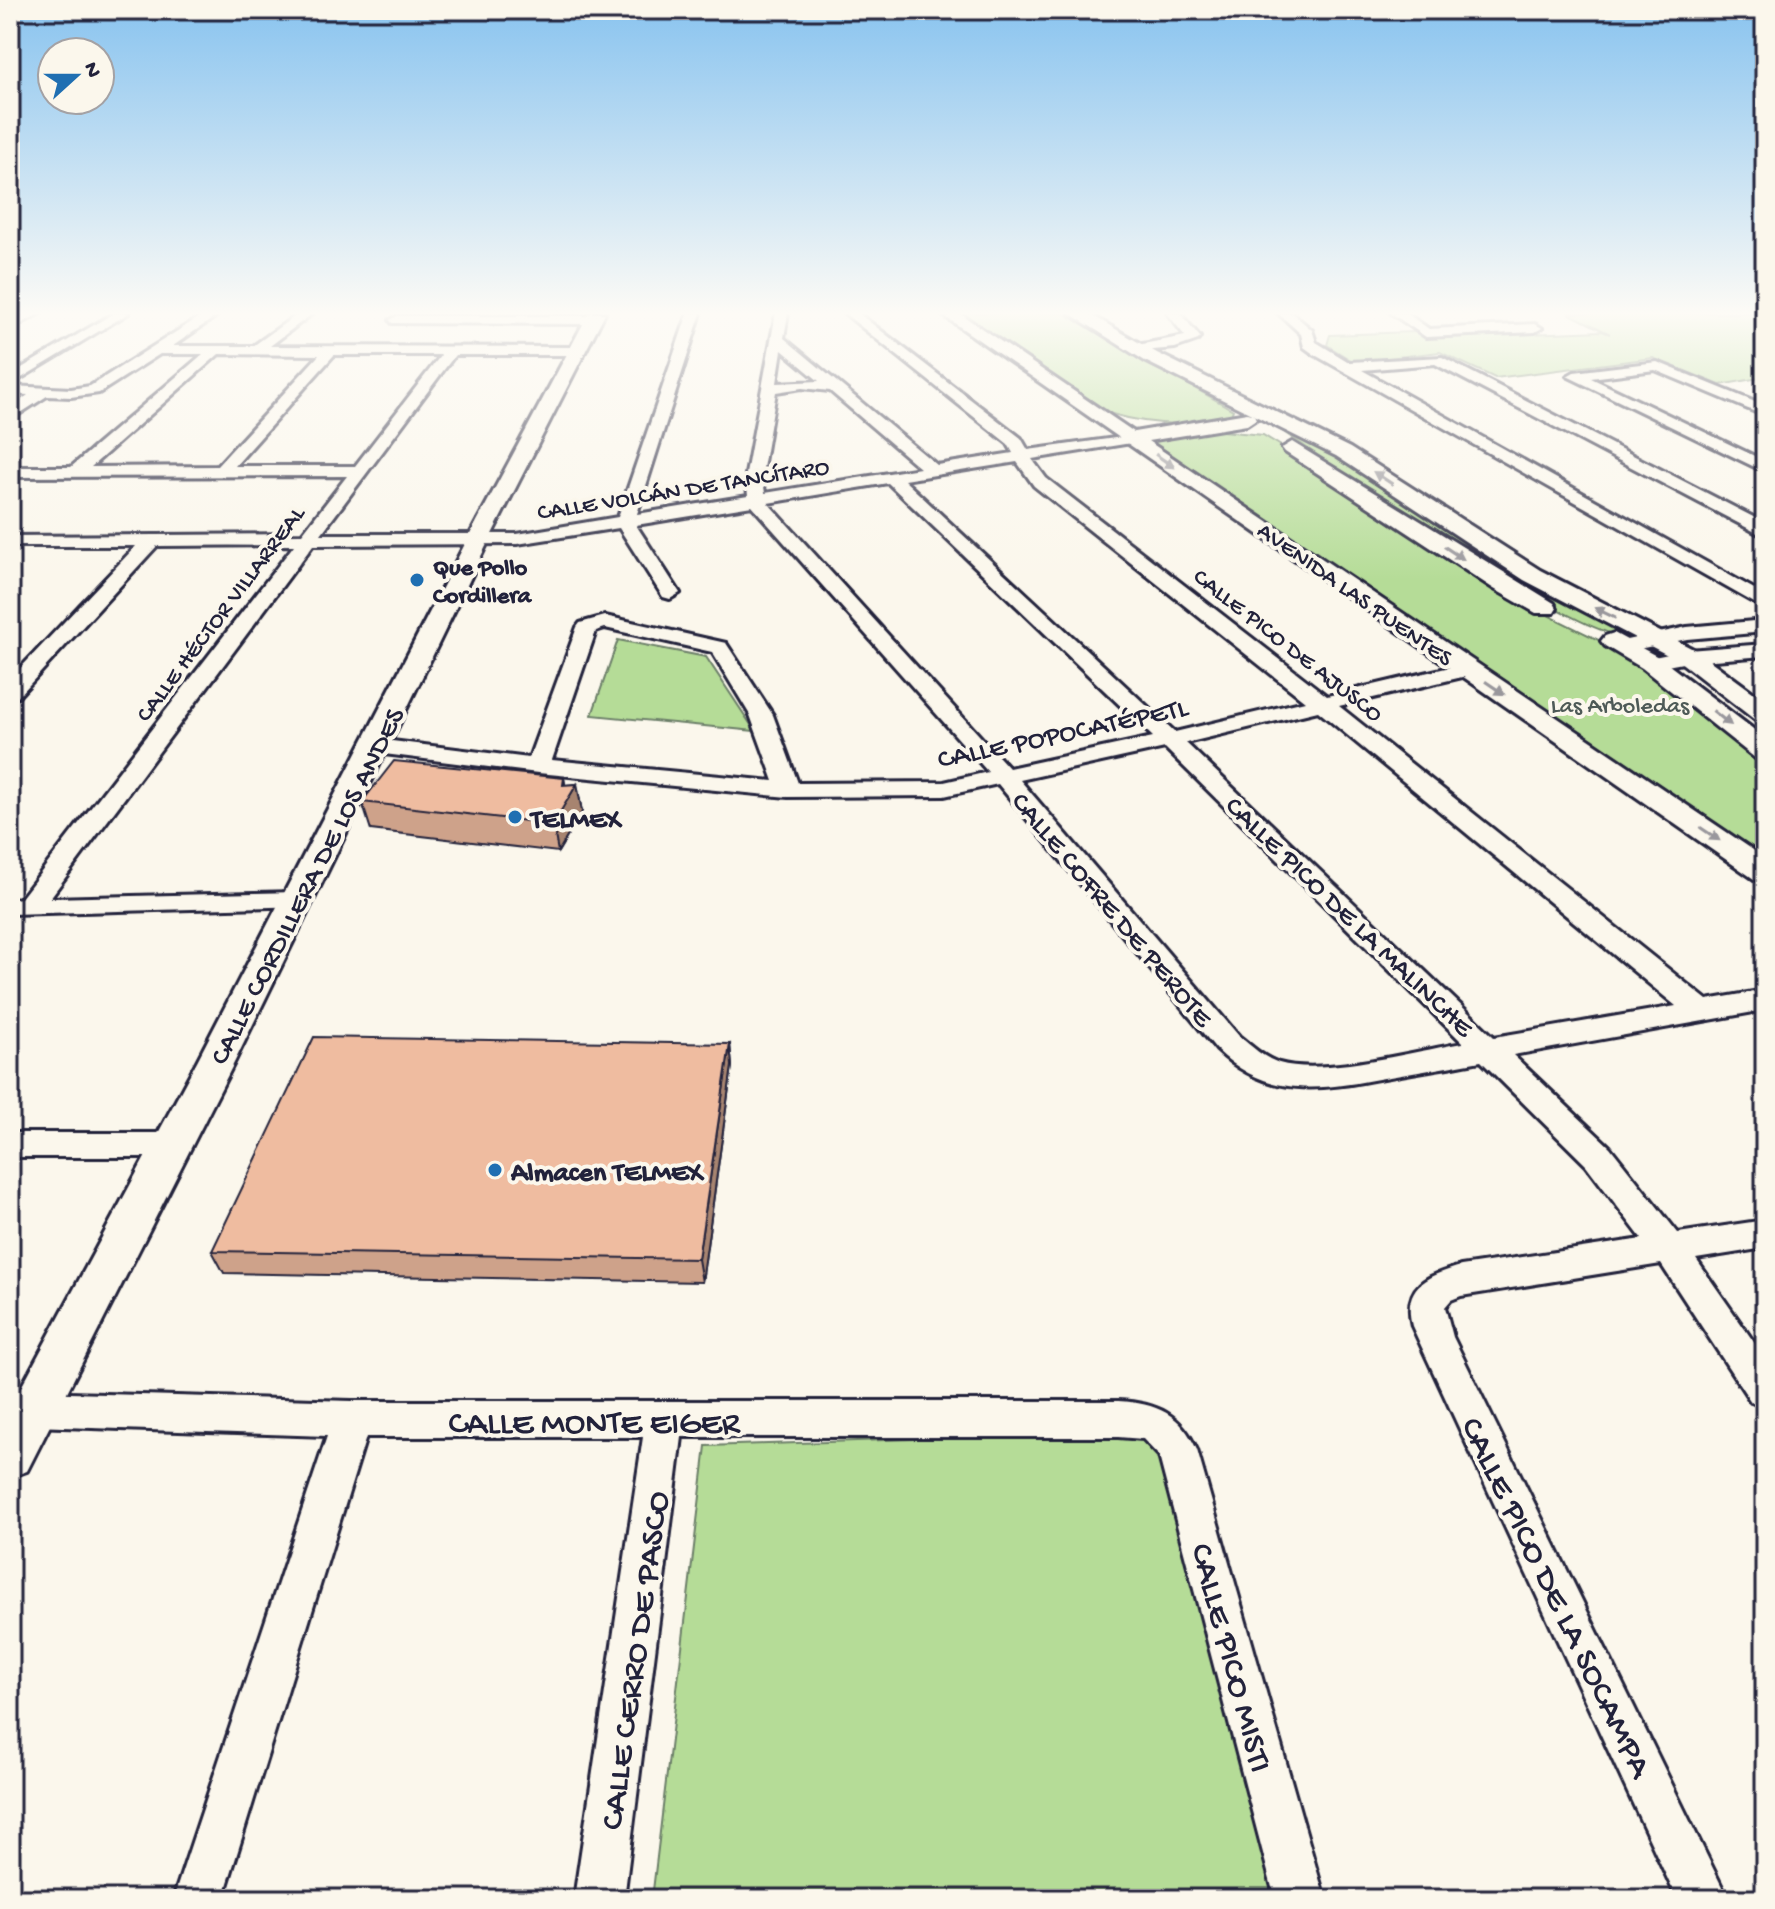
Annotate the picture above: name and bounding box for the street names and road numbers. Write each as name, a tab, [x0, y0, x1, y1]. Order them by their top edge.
street label: CALLE VOLCÁN DE TANCÍTARO	[536, 454, 832, 529]
street label: CALLE HÉCTOR VILLARREAL	[131, 500, 313, 729]
street label: AVENIDA LAS PUENTES	[1251, 517, 1458, 675]
street label: CALLE PICO DE AJUSCO	[1186, 564, 1388, 730]
street label: CALLE POPOCATÉPETL	[935, 692, 1193, 778]
street label: CALLE CORDILLERA DE LOS ANDES	[204, 703, 414, 1071]
street label: CALLE COFRE DE PEROTE	[1003, 787, 1219, 1036]
street label: CALLE PICO DE LA MALINCHE	[1217, 791, 1480, 1047]
street label: CALLE MONTE EIGER	[449, 1406, 741, 1446]
street label: CALLE PICO DE LA SOCAMPA	[1449, 1412, 1659, 1787]
street label: CALLE CERRO DE PASCO	[594, 1489, 681, 1833]
street label: CALLE PICO MISTI	[1178, 1540, 1278, 1777]

